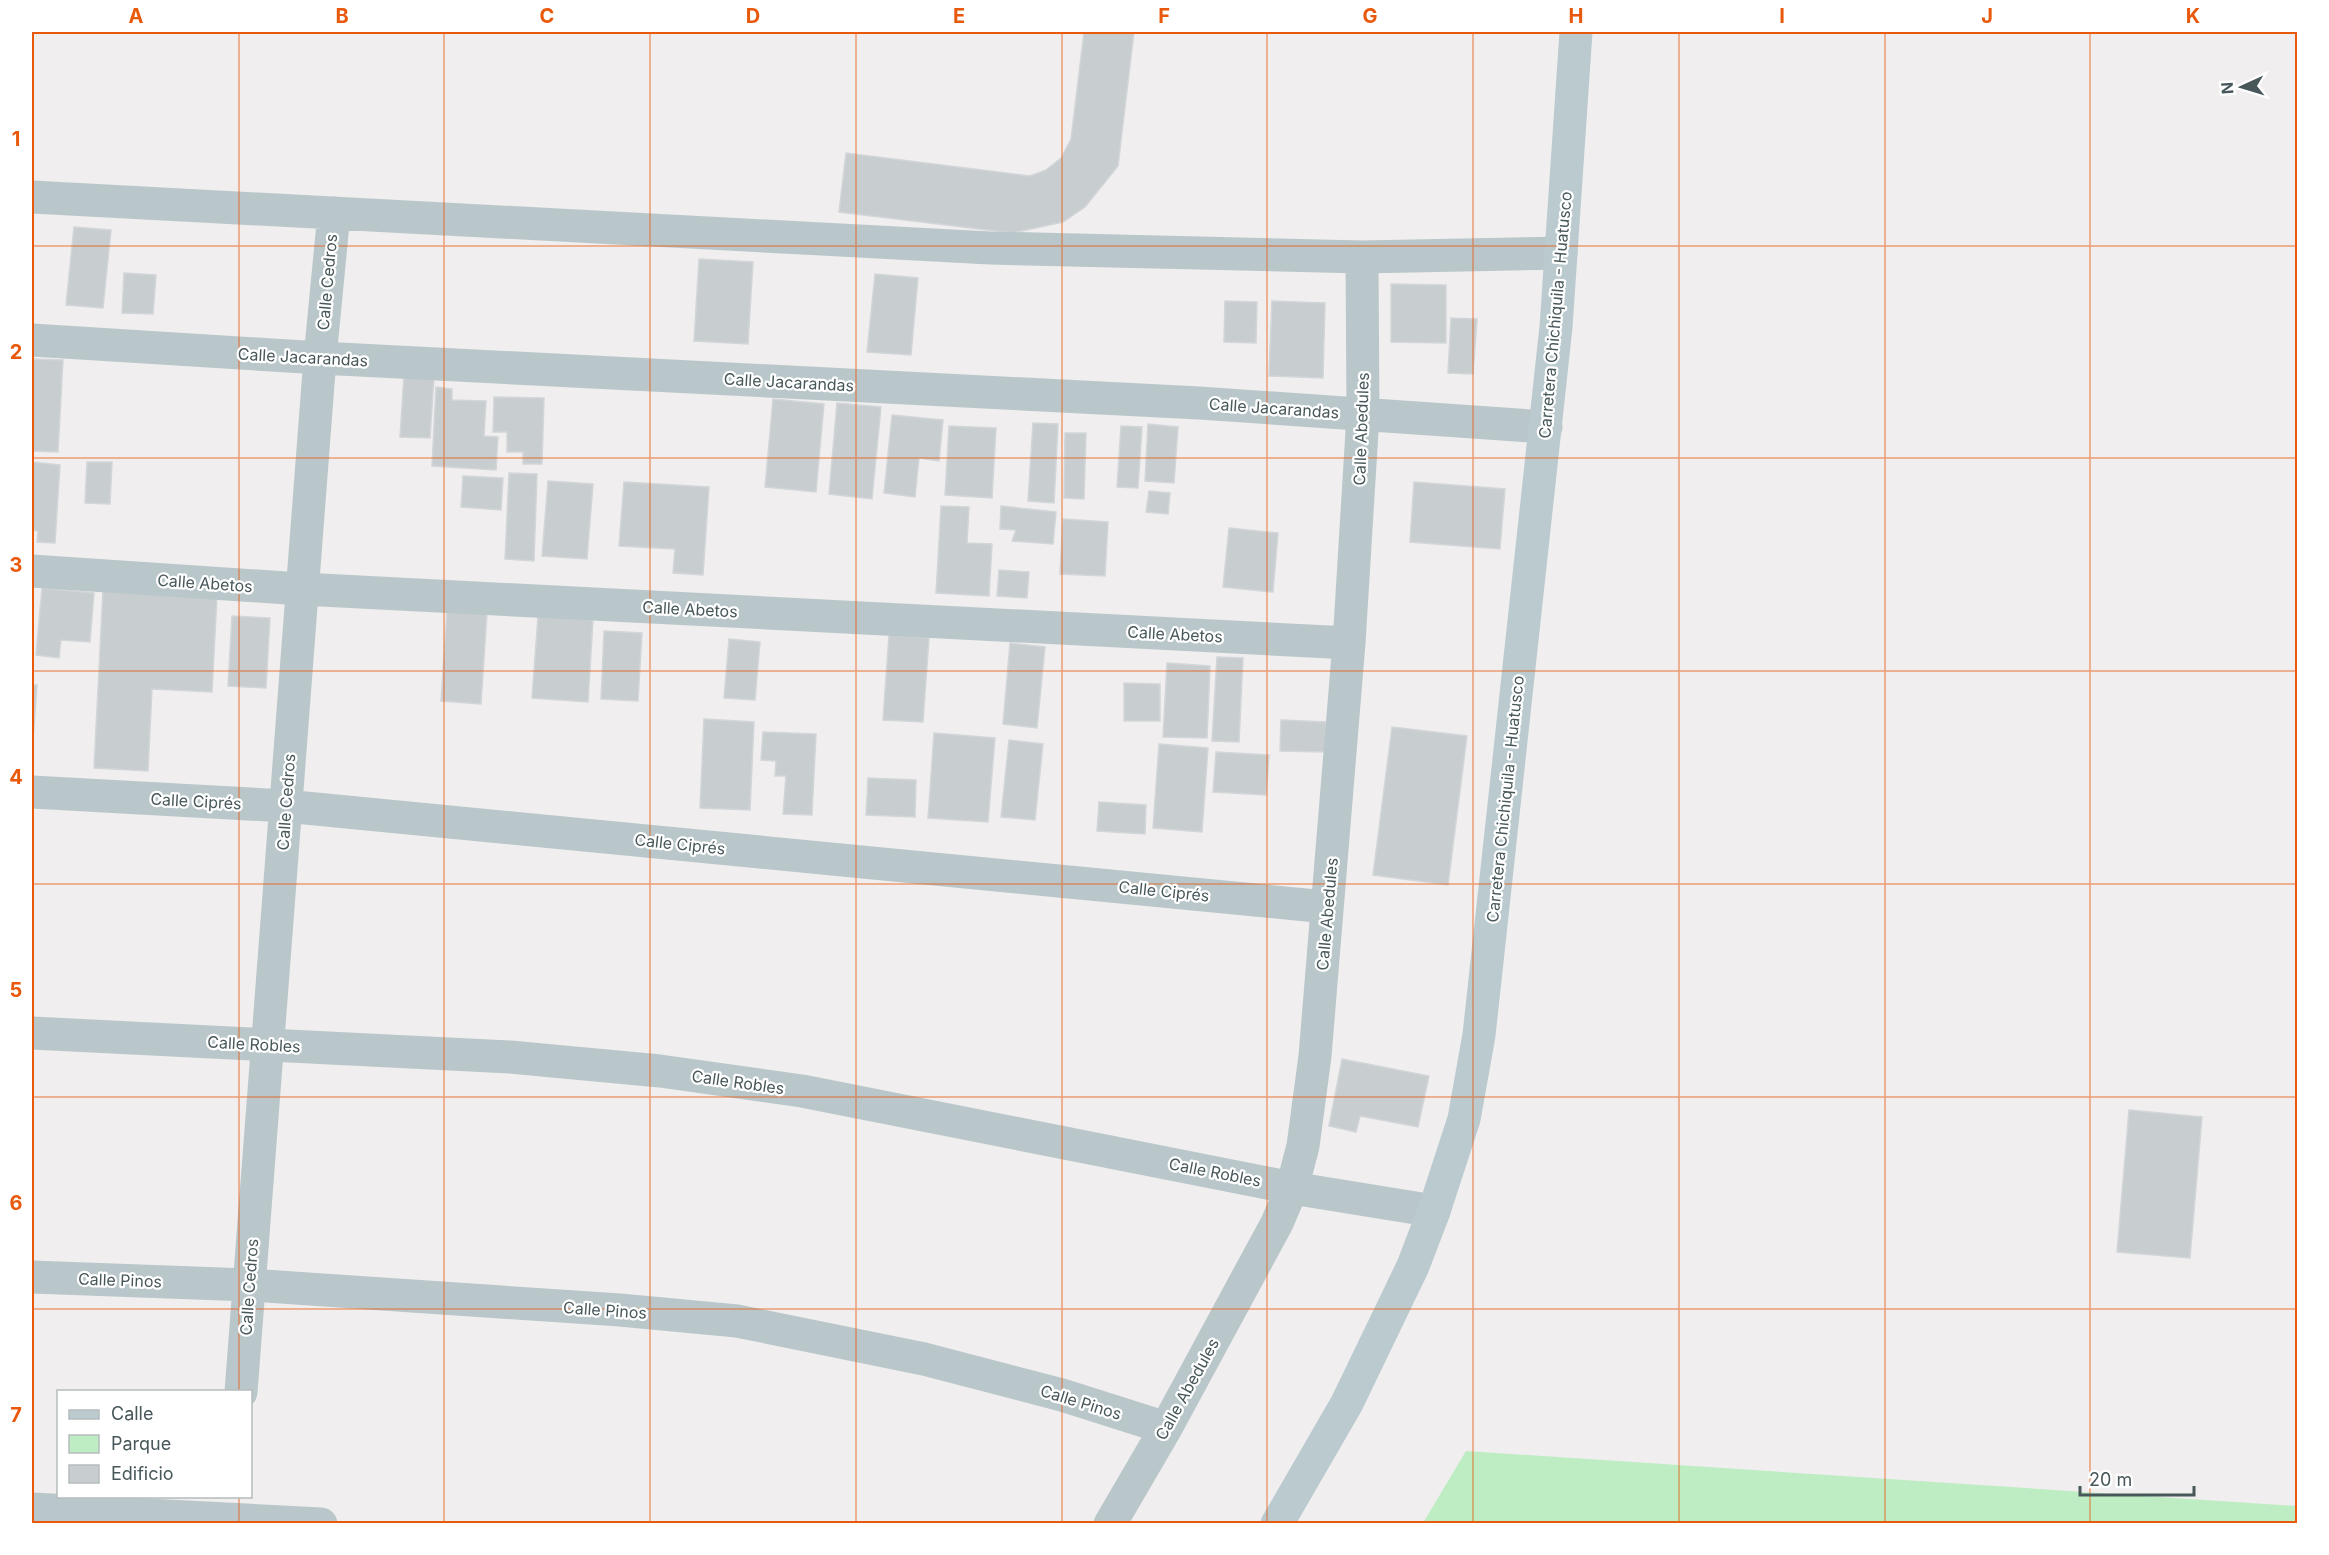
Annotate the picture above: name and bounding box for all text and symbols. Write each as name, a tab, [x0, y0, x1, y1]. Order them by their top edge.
text: A	[129, 4, 144, 28]
text: B	[335, 4, 349, 28]
text: C	[540, 4, 554, 28]
text: D	[746, 4, 760, 28]
text: E	[953, 4, 965, 28]
text: F	[1158, 4, 1170, 28]
text: G	[1362, 4, 1378, 28]
text: H	[1569, 4, 1583, 28]
text: I	[1779, 4, 1785, 28]
text: J	[1981, 4, 1993, 28]
text: K	[2186, 4, 2200, 28]
north arrow	[2212, 57, 2272, 117]
text: N	[2217, 81, 2237, 95]
text: 1	[12, 127, 20, 151]
street label: Carretera Chichiquila - Huatusco	[1534, 191, 1576, 439]
street label: Calle Cedros	[313, 233, 341, 331]
text: 2	[10, 340, 22, 364]
street label: Calle Jacarandas	[237, 344, 369, 370]
street label: Calle Jacarandas	[723, 369, 855, 395]
street label: Calle Abedules	[1349, 372, 1373, 486]
street label: Calle Jacarandas	[1208, 393, 1340, 423]
text: 3	[10, 553, 22, 577]
street label: Calle Abetos	[157, 570, 253, 596]
street label: Calle Abetos	[642, 597, 738, 621]
street label: Calle Abetos	[1127, 622, 1223, 646]
street label: Carretera Chichiquila - Huatusco	[1482, 675, 1528, 923]
street label: Calle Cedros	[273, 753, 299, 851]
text: 4	[9, 765, 23, 789]
street label: Calle Ciprés	[150, 789, 242, 813]
street label: Calle Ciprés	[634, 829, 726, 859]
street label: Calle Abedules	[1312, 857, 1342, 971]
street label: Calle Ciprés	[1118, 876, 1210, 906]
text: 5	[10, 978, 22, 1002]
street label: Calle Robles	[207, 1032, 301, 1056]
street label: Calle Robles	[690, 1066, 786, 1098]
street label: Calle Robles	[1167, 1153, 1263, 1191]
text: 6	[10, 1191, 23, 1215]
street label: Calle Cedros	[236, 1238, 262, 1336]
street label: Calle Pinos	[78, 1269, 162, 1291]
street label: Calle Pinos	[562, 1297, 648, 1323]
street label: Calle Abedules	[1151, 1335, 1223, 1443]
street label: Calle Pinos	[1038, 1380, 1124, 1424]
legend	[57, 1390, 252, 1498]
text: 7	[10, 1403, 22, 1427]
text: Calle	[111, 1403, 153, 1424]
text: Parque	[111, 1433, 171, 1454]
scale bar	[2080, 1459, 2194, 1497]
text: Edificio	[111, 1463, 174, 1484]
text: 20 m	[2089, 1469, 2132, 1490]

